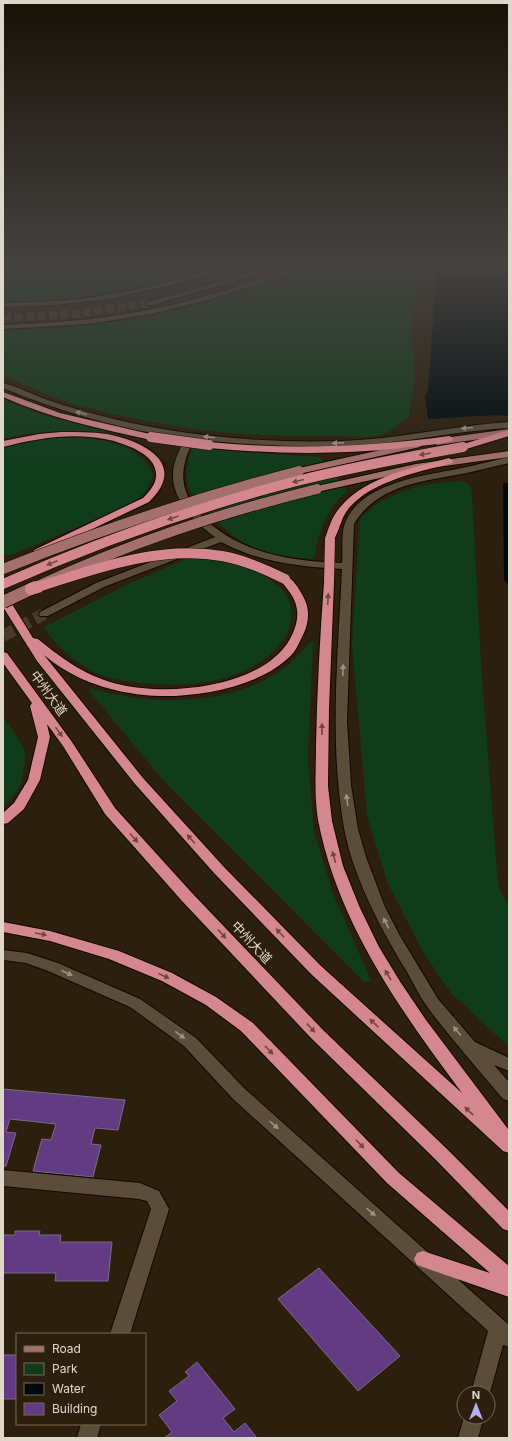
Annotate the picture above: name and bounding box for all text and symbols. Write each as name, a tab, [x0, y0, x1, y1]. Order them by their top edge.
one-way arrow	[75, 410, 87, 416]
one-way arrow	[461, 425, 473, 432]
one-way arrow	[202, 434, 215, 440]
one-way arrow	[331, 440, 344, 446]
one-way arrow	[419, 451, 431, 457]
one-way arrow	[292, 478, 304, 484]
one-way arrow	[167, 515, 179, 521]
one-way arrow	[45, 561, 57, 567]
one-way arrow	[325, 593, 332, 605]
one-way arrow	[340, 663, 346, 676]
street label: 中州大道	[27, 667, 71, 719]
one-way arrow	[319, 722, 325, 735]
one-way arrow	[55, 727, 63, 738]
one-way arrow	[344, 794, 350, 806]
one-way arrow	[129, 833, 138, 842]
one-way arrow	[186, 833, 195, 844]
one-way arrow	[331, 851, 337, 863]
one-way arrow	[383, 917, 390, 929]
street label: 中州大道	[228, 918, 276, 966]
one-way arrow	[275, 928, 285, 938]
one-way arrow	[217, 929, 227, 939]
one-way arrow	[35, 931, 48, 937]
one-way arrow	[384, 969, 391, 981]
one-way arrow	[62, 970, 73, 976]
one-way arrow	[159, 973, 170, 979]
one-way arrow	[369, 1018, 379, 1028]
one-way arrow	[306, 1023, 316, 1033]
one-way arrow	[453, 1026, 462, 1037]
one-way arrow	[175, 1031, 186, 1040]
one-way arrow	[265, 1045, 274, 1055]
one-way arrow	[464, 1107, 474, 1116]
one-way arrow	[269, 1120, 279, 1130]
one-way arrow	[355, 1139, 365, 1149]
one-way arrow	[366, 1207, 376, 1216]
legend	[16, 1333, 146, 1425]
text: Road	[52, 1341, 81, 1356]
text: Park	[52, 1361, 78, 1376]
text: Water	[52, 1381, 86, 1396]
north arrow	[456, 1385, 496, 1425]
text: N	[472, 1388, 480, 1402]
text: Building	[52, 1401, 97, 1416]

